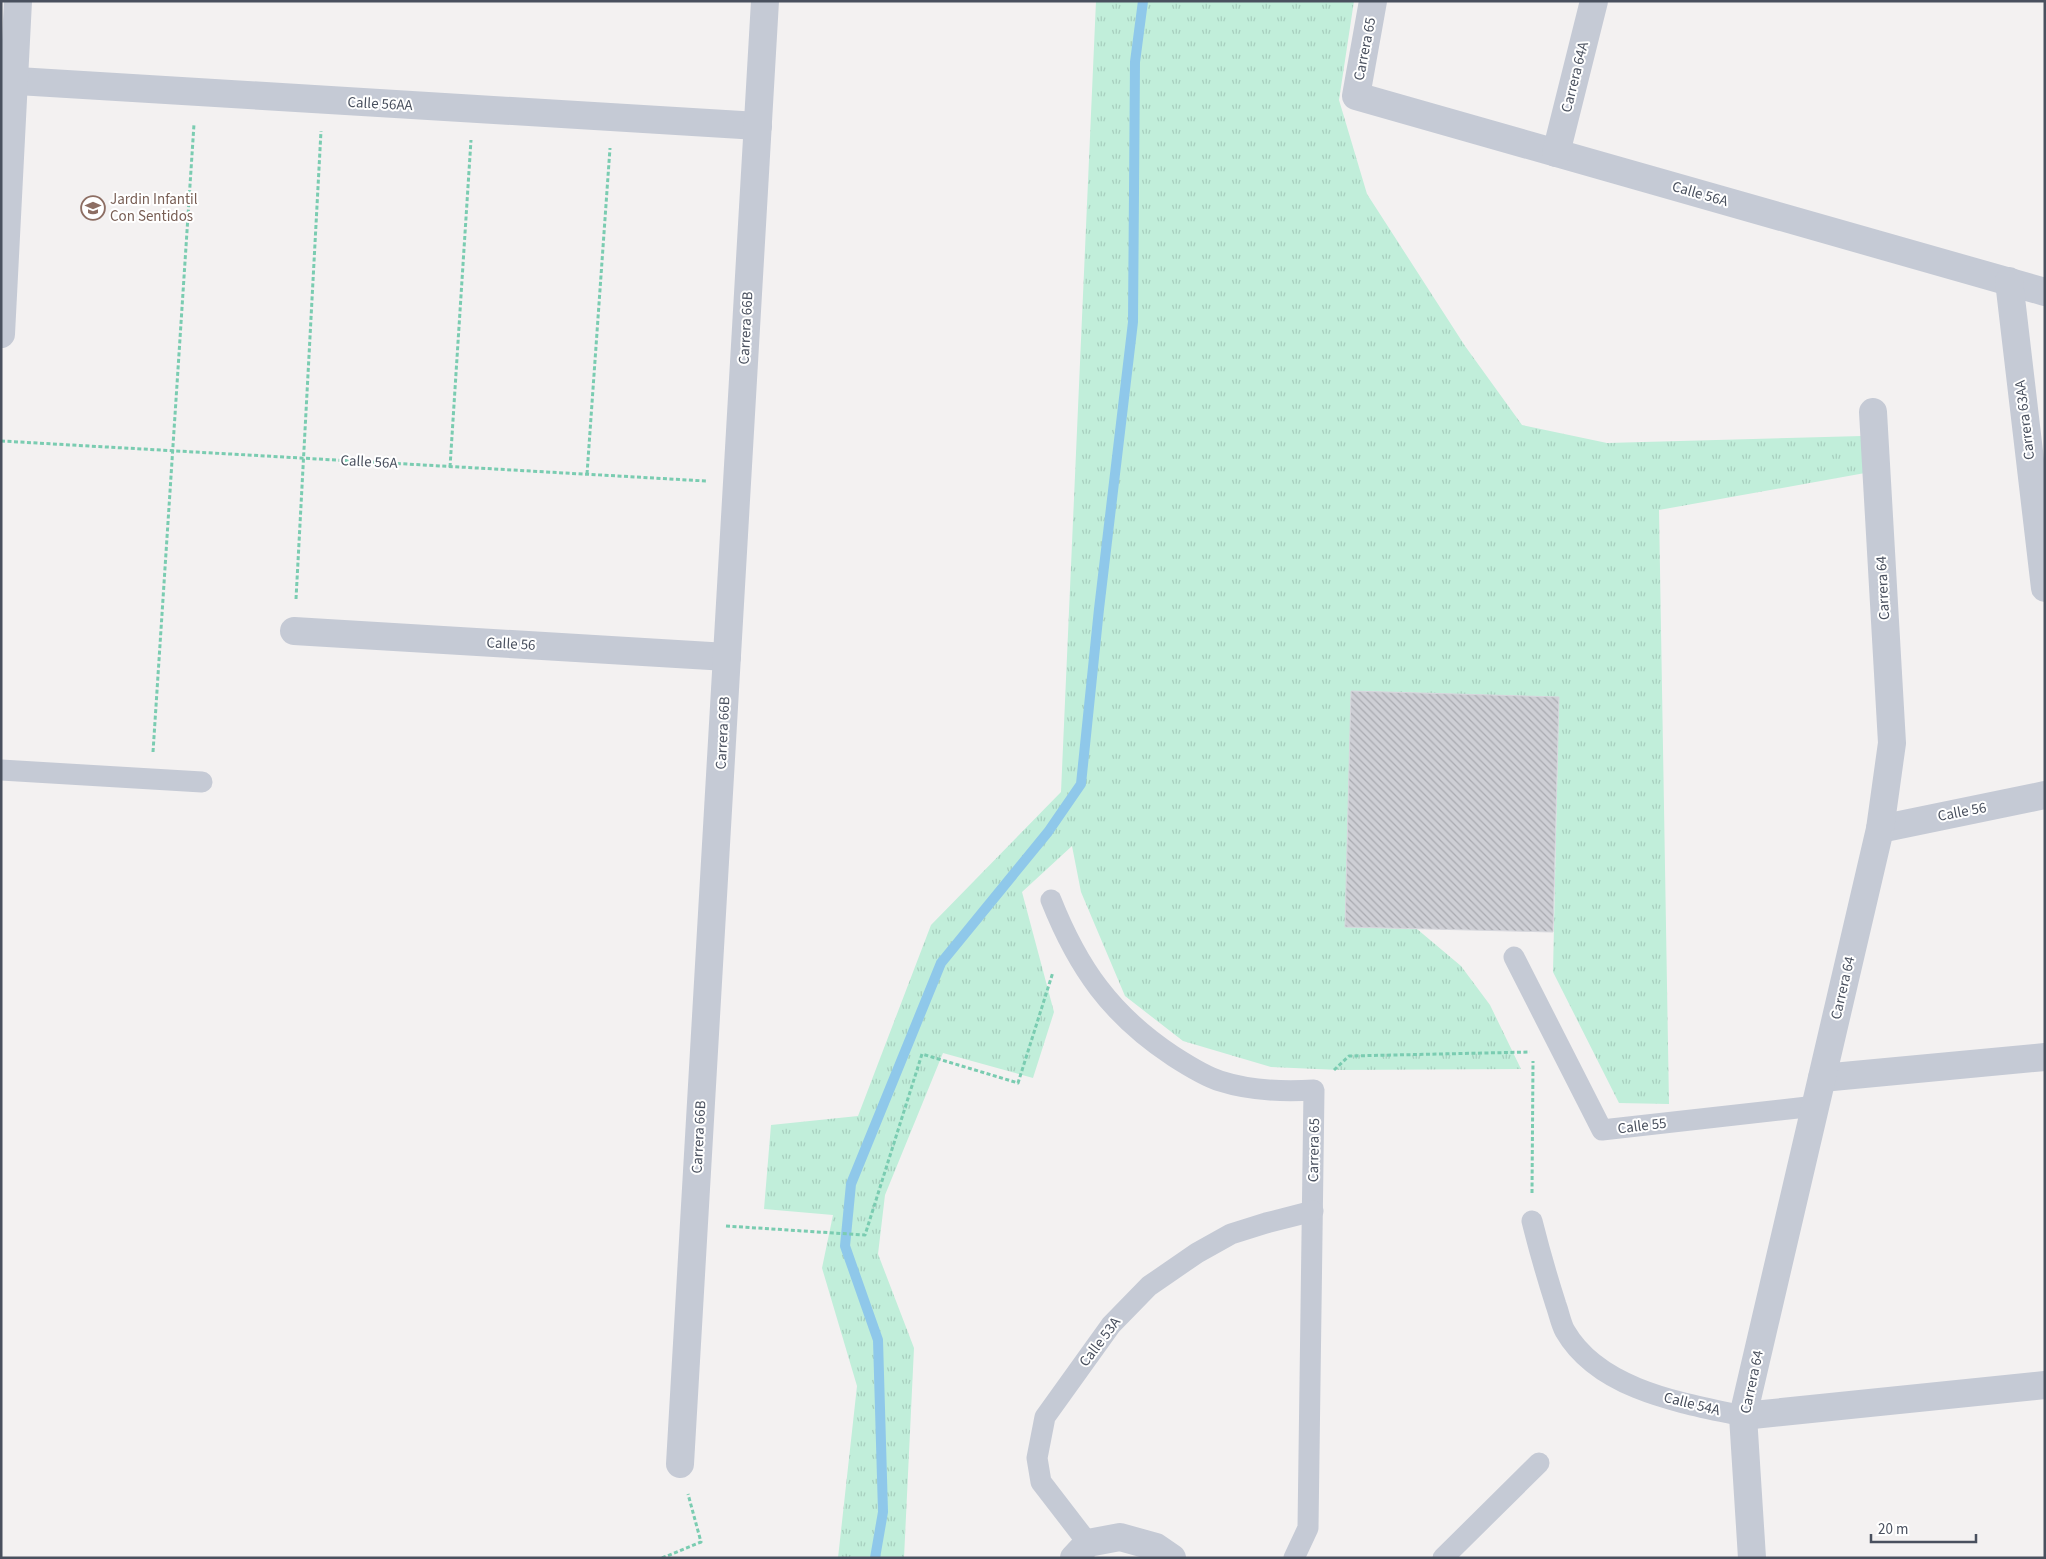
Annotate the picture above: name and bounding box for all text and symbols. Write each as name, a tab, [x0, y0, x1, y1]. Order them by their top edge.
street label: Carrera 65	[1349, 16, 1381, 82]
street label: Carrera 64A	[1556, 39, 1594, 115]
street label: Calle 56AA	[347, 92, 414, 116]
street label: Calle 56A	[1670, 176, 1731, 212]
place label: Jardin Infantil Con Sentidos	[110, 189, 198, 227]
school or university icon: Jardin Infantil Con Sentidos	[80, 195, 106, 221]
street label: Carrera 66B	[734, 291, 758, 365]
street label: Carrera 63AA	[2010, 378, 2040, 461]
street label: Calle 56A	[340, 450, 399, 474]
street label: Carrera 64	[1871, 555, 1895, 621]
street label: Calle 56	[486, 632, 536, 656]
street label: Carrera 66B	[711, 696, 735, 770]
street label: Calle 56	[1936, 797, 1988, 827]
street label: Carrera 64	[1826, 954, 1861, 1022]
street label: Carrera 66B	[687, 1100, 711, 1174]
street label: Calle 55	[1616, 1113, 1668, 1139]
street label: Carrera 65	[1303, 1118, 1325, 1182]
street label: Calle 53A	[1074, 1312, 1126, 1371]
street label: Carrera 64	[1735, 1348, 1769, 1416]
street label: Calle 54A	[1662, 1387, 1723, 1421]
scale bar	[1871, 1512, 1976, 1544]
text: 20 m	[1878, 1519, 1908, 1540]

